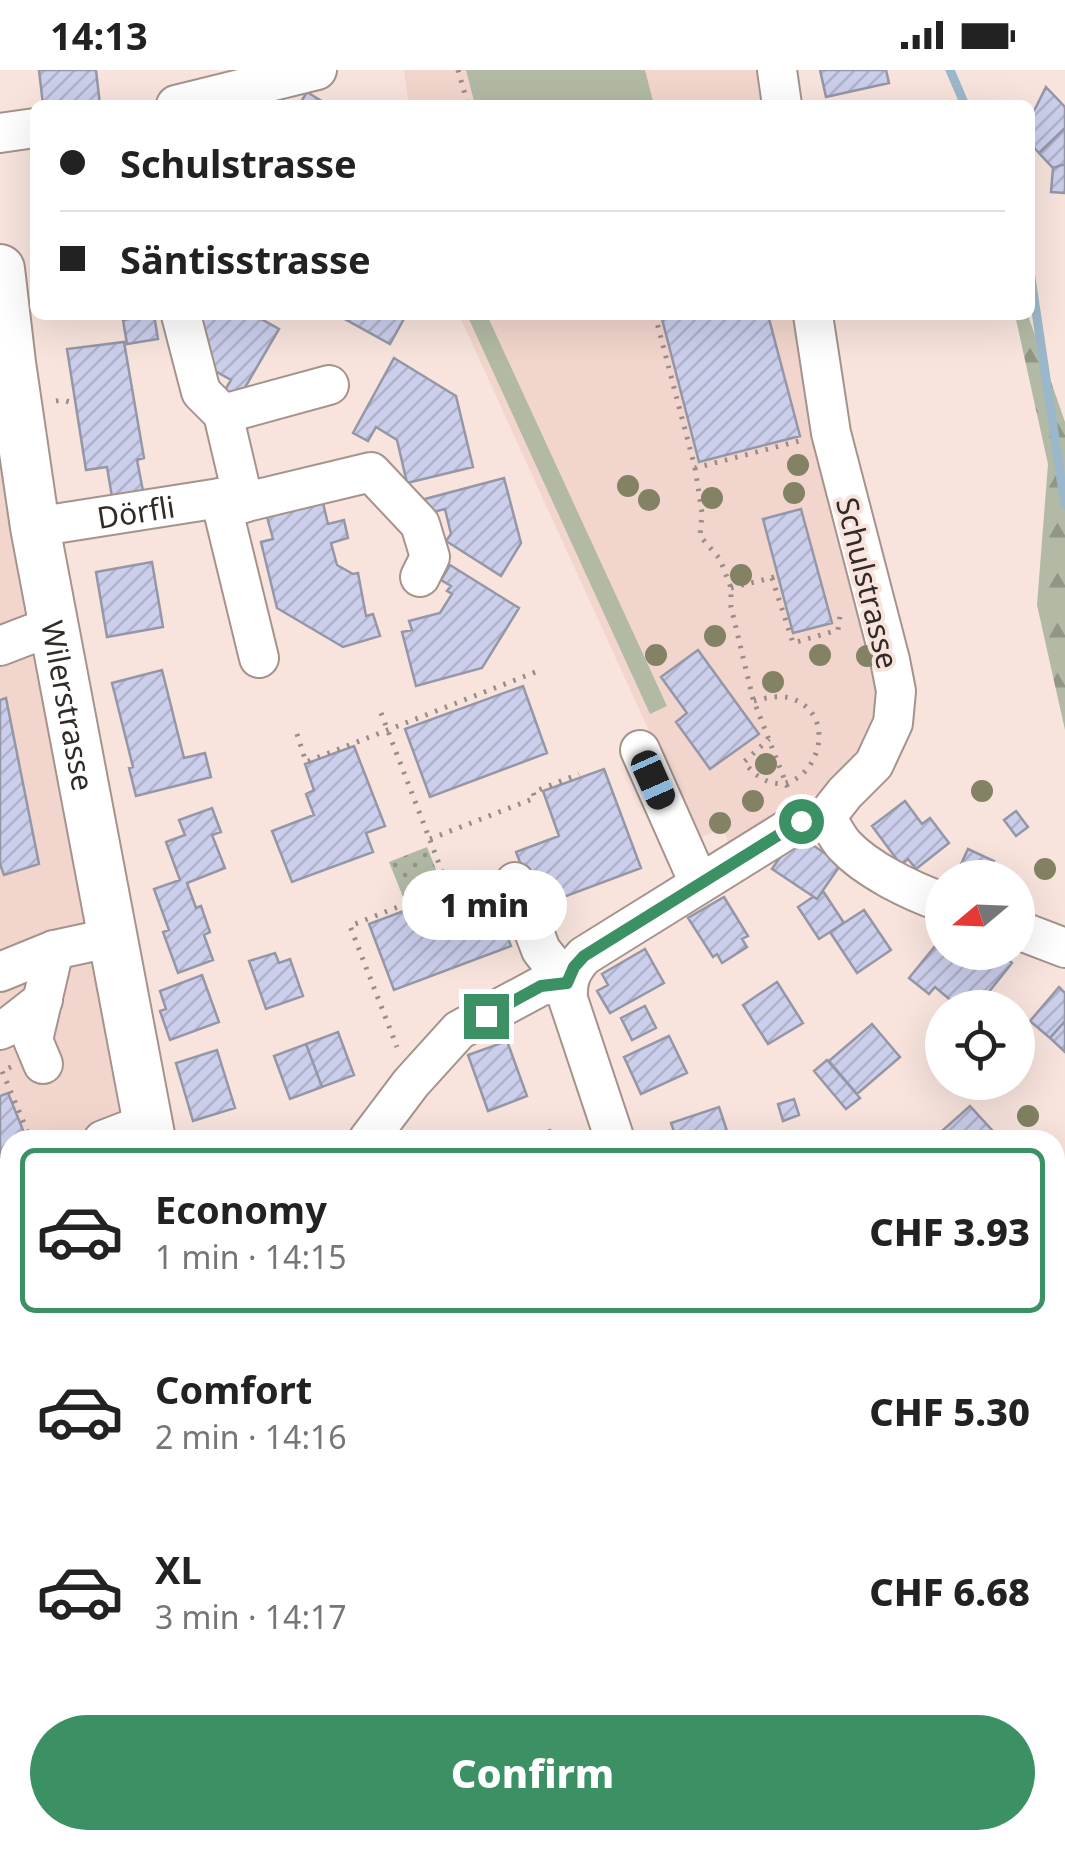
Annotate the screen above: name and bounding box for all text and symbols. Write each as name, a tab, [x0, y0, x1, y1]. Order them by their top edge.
text: 14:13	[50, 9, 148, 61]
text: Schulstrasse	[120, 137, 357, 189]
text: Säntisstrasse	[120, 233, 371, 285]
street label: Dörfli	[94, 485, 178, 538]
street label: Schulstrasse	[827, 493, 909, 673]
street label: Wilerstrasse	[33, 617, 105, 794]
car	[627, 746, 679, 814]
route start	[779, 799, 824, 844]
north arrow	[925, 860, 1035, 970]
map controls	[925, 860, 1035, 1100]
callout: 1 min	[404, 871, 568, 941]
text: 1 min	[440, 883, 529, 926]
button: locate	[925, 990, 1035, 1100]
route end	[464, 994, 509, 1039]
text: Economy	[155, 1183, 327, 1235]
icon: car	[35, 1186, 125, 1276]
text: CHF 3.93	[869, 1205, 1030, 1257]
text: 1 min · 14:15	[155, 1235, 347, 1278]
text: Comfort	[155, 1363, 312, 1415]
icon: car	[35, 1366, 125, 1456]
text: CHF 5.30	[869, 1385, 1030, 1437]
text: 2 min · 14:16	[155, 1415, 347, 1458]
text: XL	[155, 1543, 202, 1595]
icon: car	[35, 1546, 125, 1636]
text: CHF 6.68	[869, 1565, 1030, 1617]
text: 3 min · 14:17	[155, 1595, 347, 1638]
button: Confirm	[30, 1715, 1035, 1830]

